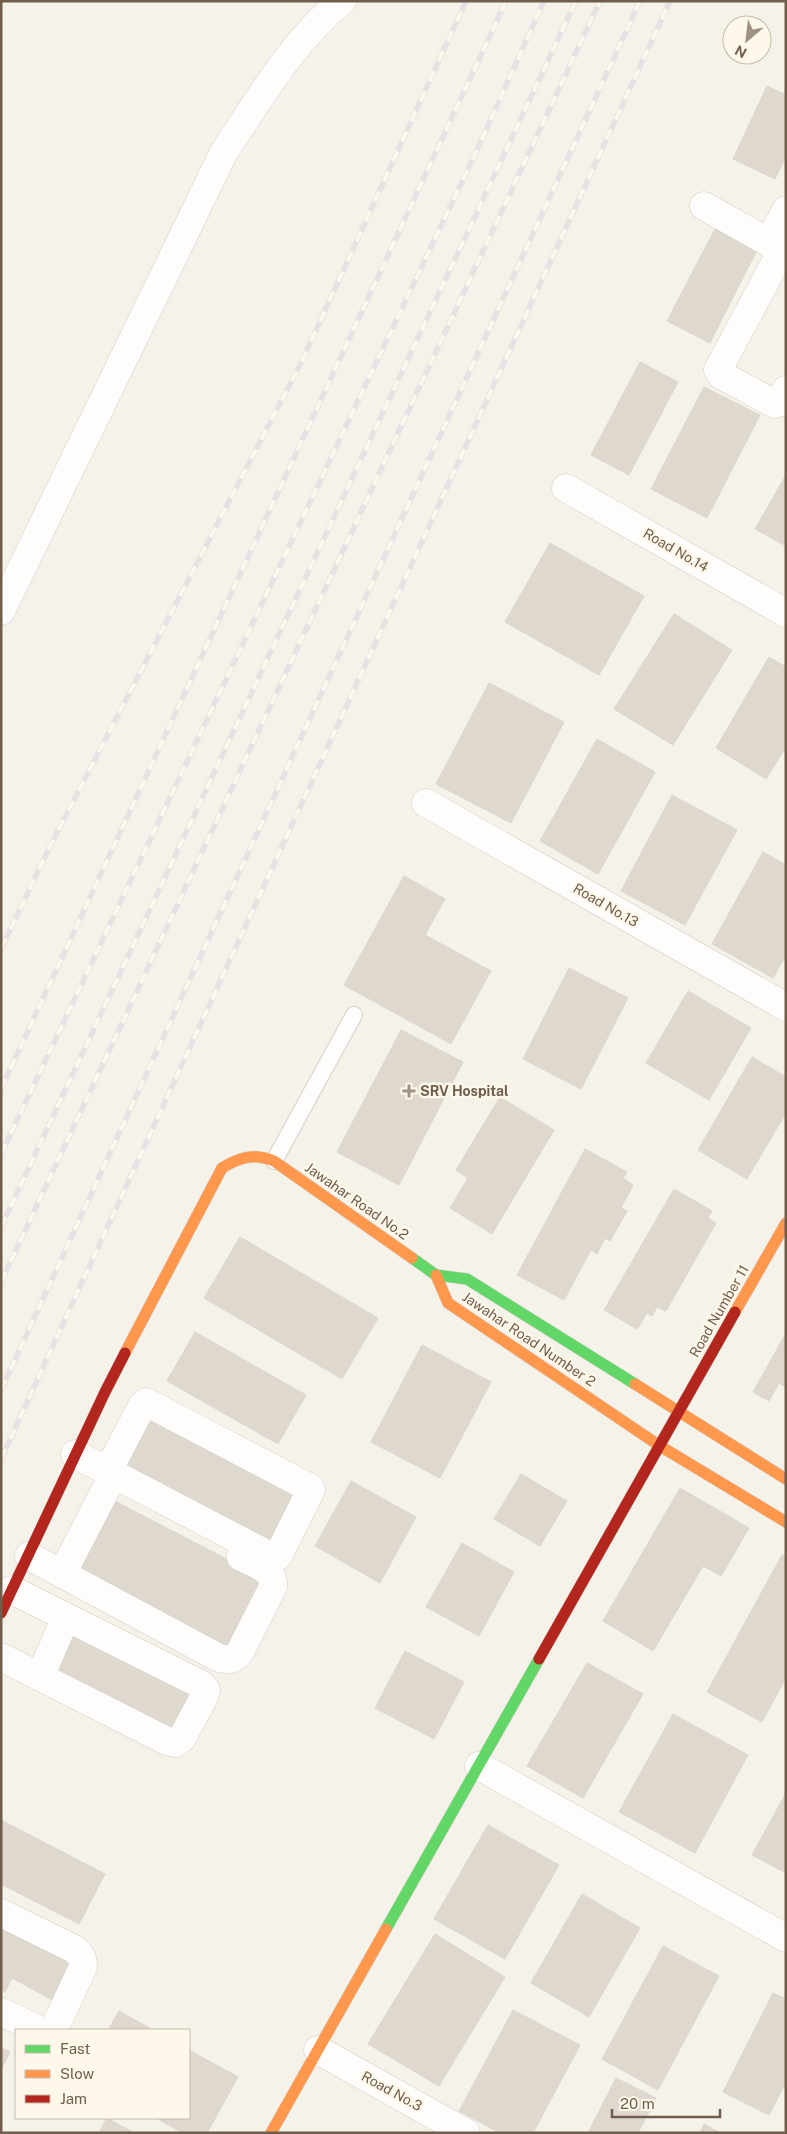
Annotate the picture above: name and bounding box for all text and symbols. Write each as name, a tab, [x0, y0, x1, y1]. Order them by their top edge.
north arrow	[722, 15, 772, 65]
text: N	[732, 42, 749, 61]
street label: Road No.14	[641, 525, 712, 575]
street label: Road No.13	[571, 880, 642, 930]
place label: SRV Hospital	[420, 1083, 509, 1099]
marker: SRV Hospital	[402, 1084, 416, 1098]
street label: Jawahar Road No.2	[302, 1159, 412, 1243]
street label: Road Number 11	[686, 1262, 752, 1360]
street label: Jawahar Road Number 2	[459, 1288, 599, 1390]
legend	[15, 2029, 190, 2119]
text: Fast	[60, 2040, 90, 2057]
text: Slow	[60, 2065, 95, 2082]
street label: Road No.3	[359, 2068, 425, 2114]
scale bar	[612, 2086, 720, 2118]
text: Jam	[60, 2090, 87, 2107]
text: 20 m	[620, 2095, 655, 2112]

